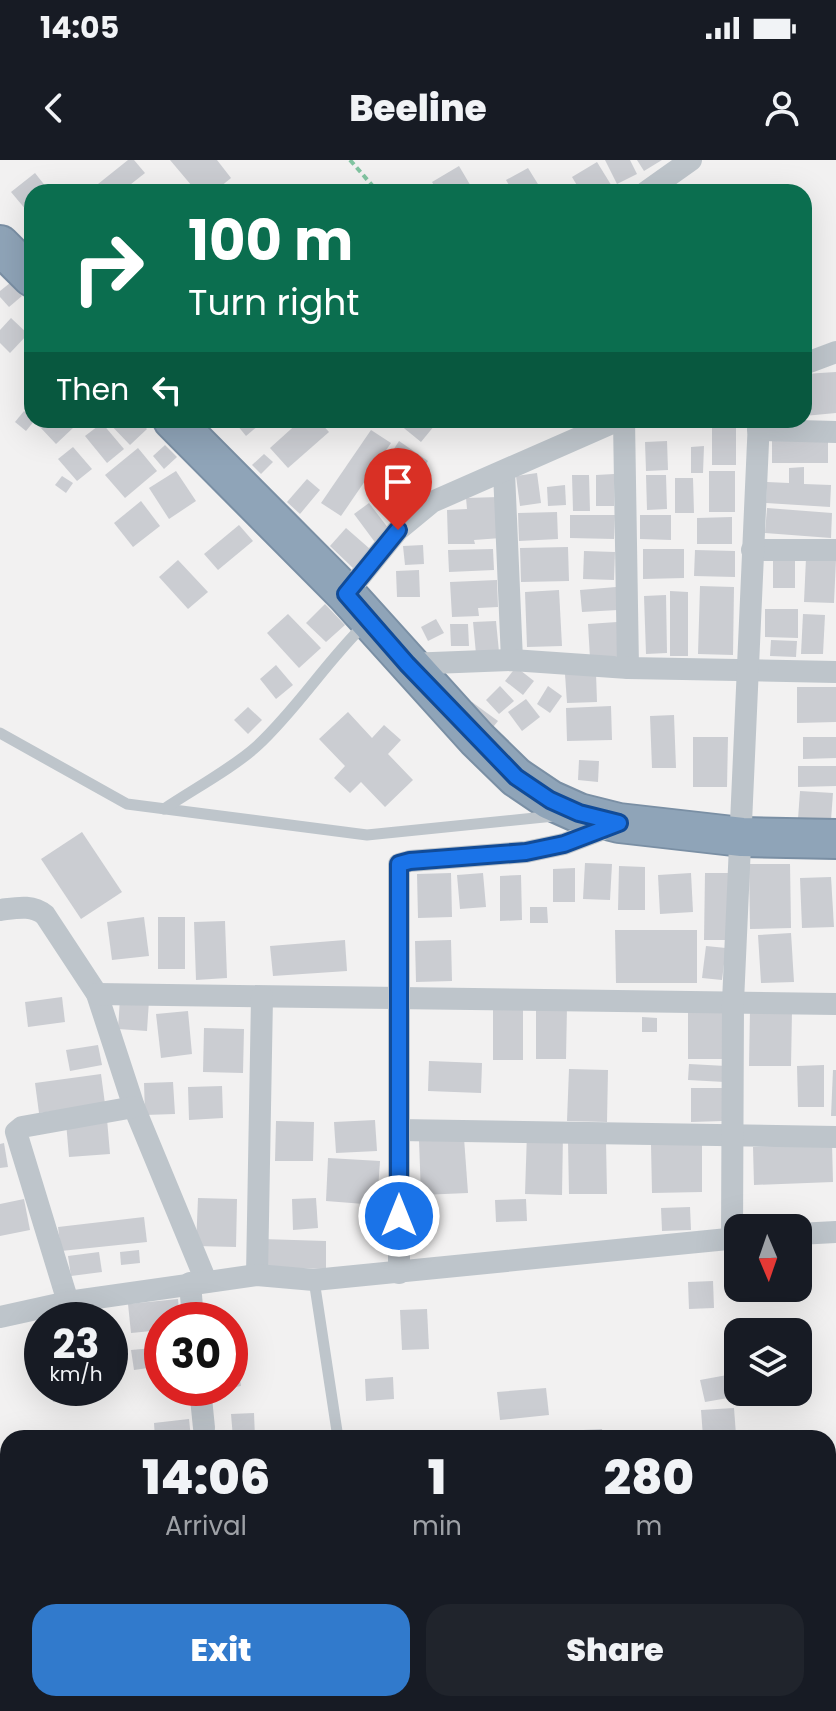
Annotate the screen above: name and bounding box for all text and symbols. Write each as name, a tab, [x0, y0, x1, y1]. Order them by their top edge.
text: 14:05	[40, 6, 119, 49]
text: Beeline	[349, 83, 487, 134]
icon: back	[32, 86, 76, 130]
icon: person	[760, 86, 804, 130]
text: 100 m	[188, 201, 353, 280]
icon: right	[56, 216, 160, 320]
text: Turn right	[188, 277, 359, 328]
text: Then	[56, 368, 129, 411]
icon: left	[145, 368, 189, 412]
pin	[364, 448, 432, 530]
icon: arrive	[376, 460, 420, 504]
position arrow	[357, 1174, 441, 1258]
north arrow	[724, 1214, 812, 1302]
map controls	[724, 1214, 812, 1406]
speed limit sign: 30	[144, 1302, 248, 1406]
text: 23	[52, 1316, 100, 1372]
button: layers	[724, 1318, 812, 1406]
text: km/h	[49, 1360, 103, 1388]
text: 14:06	[142, 1444, 270, 1511]
text: 1	[428, 1444, 446, 1511]
text: 280	[604, 1444, 694, 1511]
text: Arrival	[165, 1508, 247, 1544]
text: min	[412, 1508, 462, 1544]
text: m	[636, 1508, 662, 1544]
button: Exit	[32, 1604, 410, 1696]
button: Share	[426, 1604, 804, 1696]

